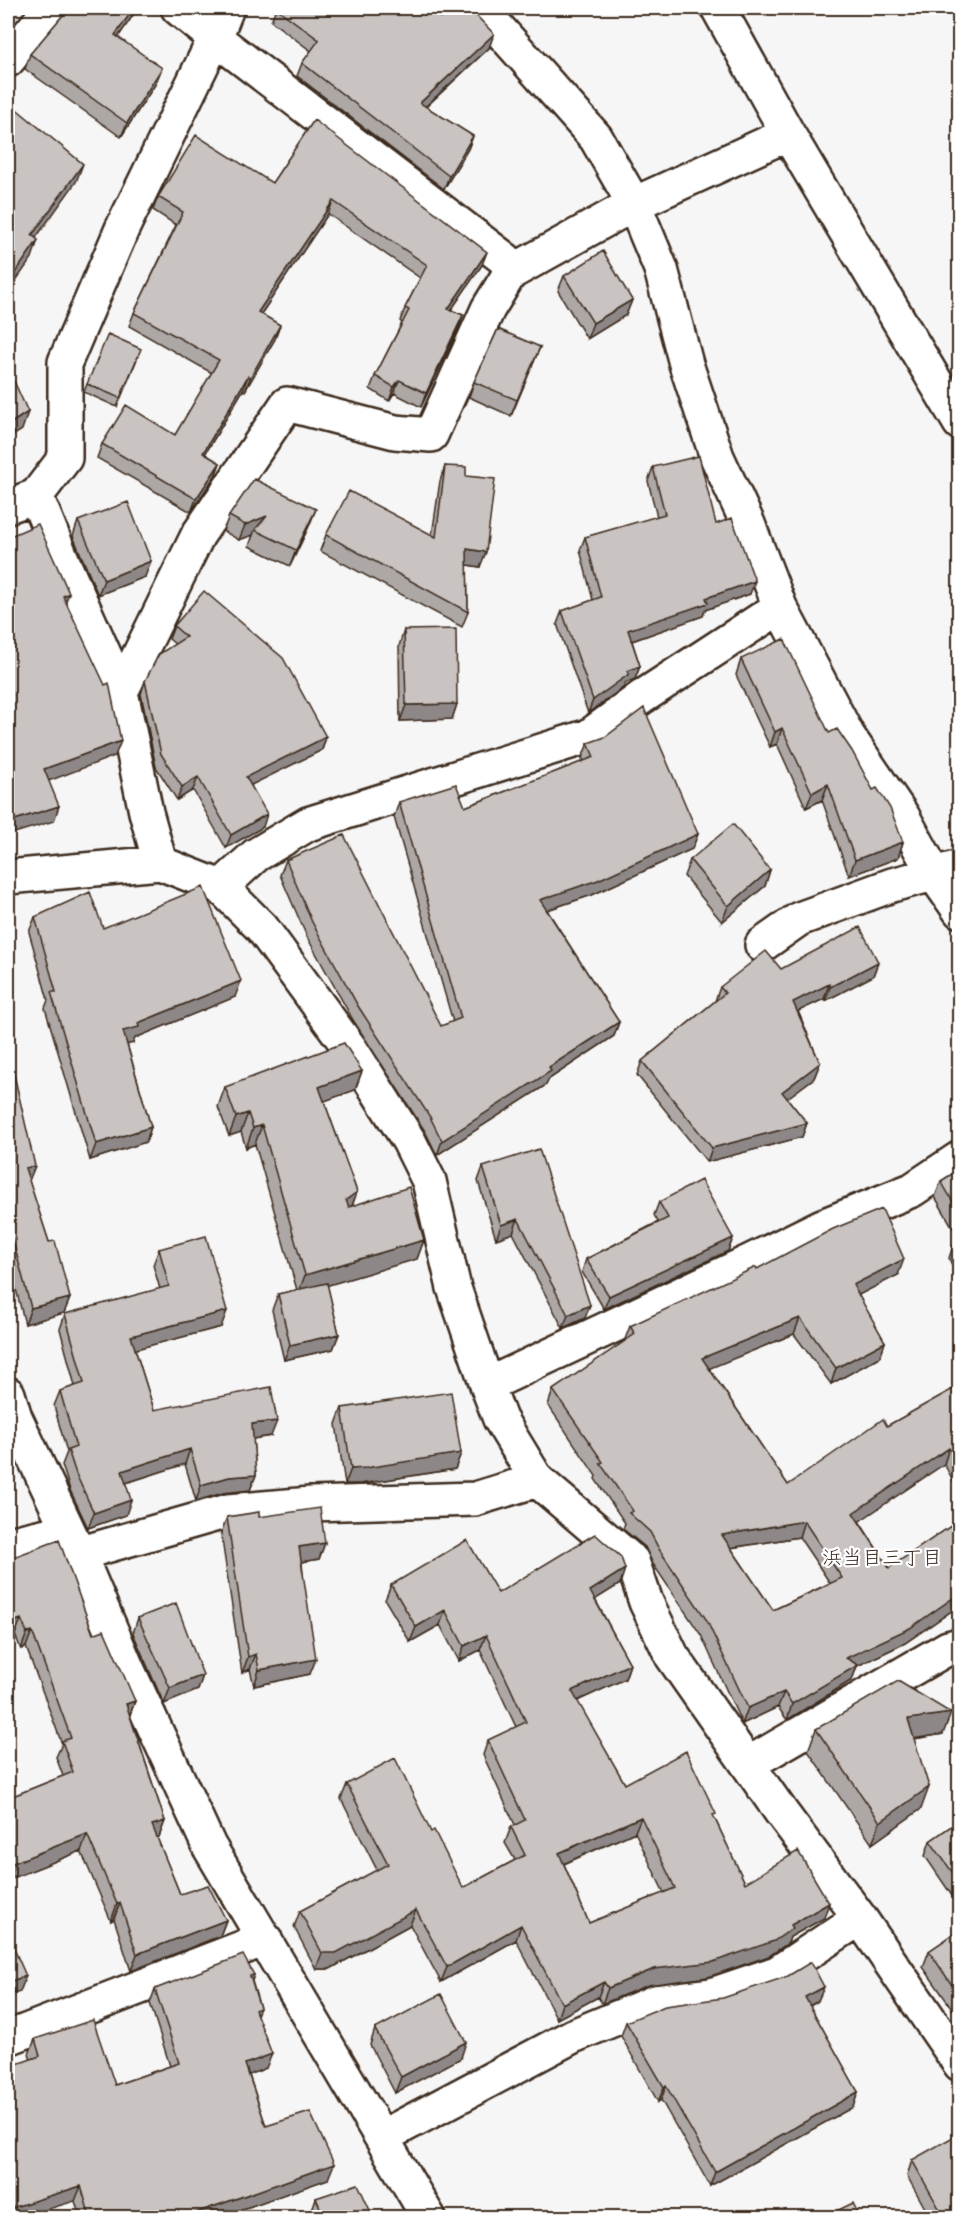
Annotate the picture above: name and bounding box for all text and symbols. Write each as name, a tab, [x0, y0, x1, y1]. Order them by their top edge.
district label: 浜当目三丁目	[822, 1544, 942, 1570]

